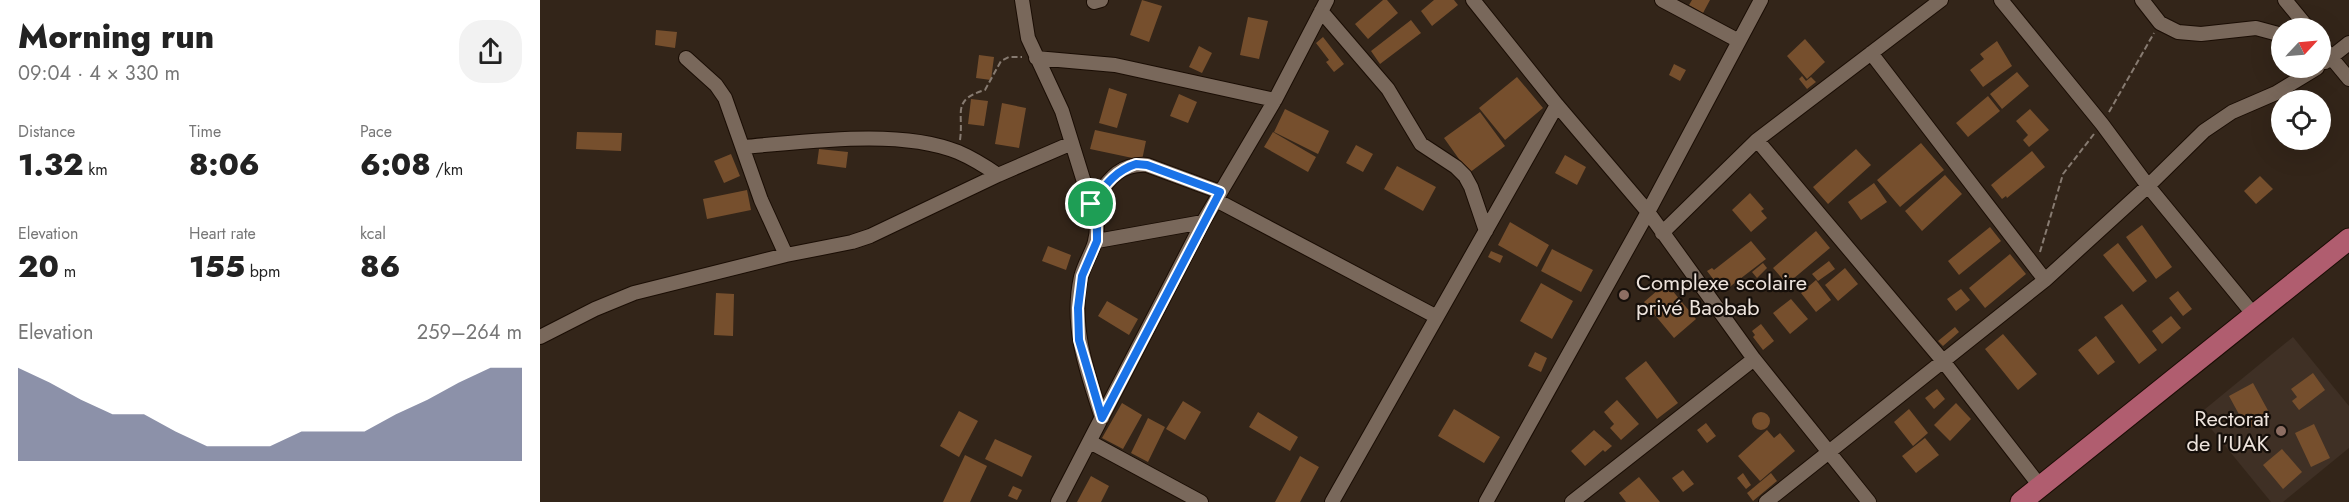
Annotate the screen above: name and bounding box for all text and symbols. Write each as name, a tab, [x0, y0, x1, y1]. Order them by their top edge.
text: Morning run	[18, 13, 214, 60]
north arrow	[2271, 18, 2331, 78]
map controls	[2271, 18, 2331, 150]
button: share	[459, 20, 522, 83]
text: 09:04 · 4 × 330 m	[18, 59, 180, 88]
button: locate	[2271, 90, 2331, 150]
text: Distance	[18, 120, 75, 143]
text: Time	[189, 120, 221, 143]
text: Pace	[360, 120, 392, 143]
text: 1.32	[18, 143, 83, 186]
text: 8:06	[189, 143, 260, 186]
text: 6:08	[360, 143, 431, 186]
text: km	[83, 158, 108, 181]
text: /km	[431, 158, 463, 181]
pin	[1065, 178, 1116, 229]
icon: arrive	[1074, 187, 1107, 220]
text: Elevation	[18, 222, 78, 245]
text: Heart rate	[189, 222, 256, 245]
text: kcal	[360, 222, 386, 245]
text: 20	[18, 245, 59, 288]
text: 155	[189, 245, 245, 288]
text: 86	[360, 245, 400, 288]
text: m	[59, 260, 76, 283]
text: bpm	[245, 260, 280, 283]
place label: Complexe scolaire privé Baobab	[1636, 266, 1807, 323]
marker: Complexe scolaire privé Baobab	[1617, 288, 1631, 302]
text: Elevation	[18, 318, 93, 347]
text: 259–264 m	[417, 318, 522, 347]
place label: Rectorat de l'UAK	[2186, 402, 2270, 459]
marker: Rectorat de l'UAK	[2274, 424, 2288, 438]

